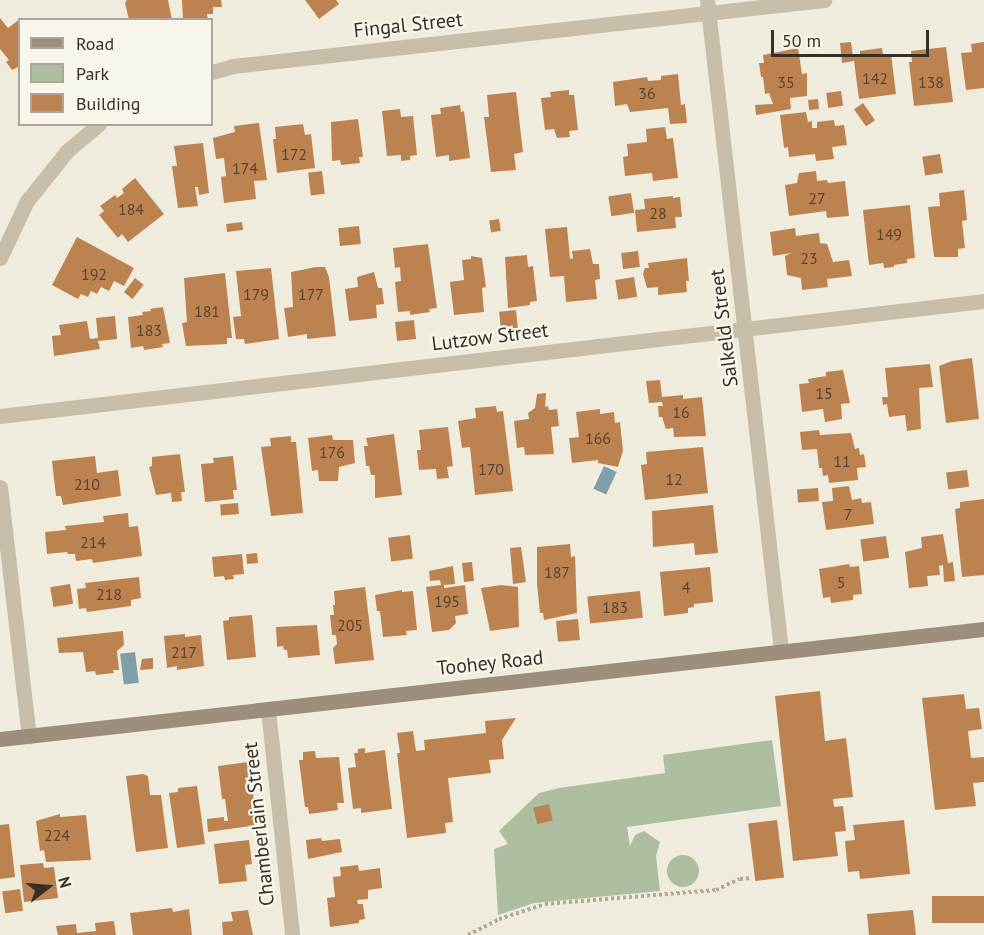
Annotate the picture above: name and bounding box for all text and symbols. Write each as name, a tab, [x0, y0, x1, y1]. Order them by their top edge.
street label: Fingal Street	[352, 7, 464, 43]
legend	[18, 18, 213, 126]
scale bar	[774, 18, 932, 56]
text: 50 m	[782, 29, 821, 52]
text: Road	[76, 32, 114, 55]
text: Park	[76, 62, 109, 85]
house number: 142	[862, 68, 888, 88]
house number: 35	[777, 72, 795, 92]
house number: 138	[918, 72, 944, 92]
house number: 36	[638, 83, 656, 103]
text: Building	[76, 92, 140, 115]
house number: 172	[281, 144, 307, 164]
house number: 174	[232, 158, 258, 178]
house number: 27	[808, 188, 826, 208]
house number: 184	[118, 199, 144, 219]
house number: 28	[649, 203, 667, 223]
house number: 149	[876, 224, 902, 244]
house number: 23	[800, 248, 818, 268]
house number: 192	[81, 264, 107, 284]
street label: Salkeld Street	[705, 268, 743, 388]
house number: 179	[243, 284, 269, 304]
house number: 177	[298, 284, 324, 304]
house number: 181	[194, 301, 220, 321]
street label: Lutzow Street	[430, 318, 550, 356]
house number: 183	[136, 320, 162, 340]
house number: 15	[815, 383, 833, 403]
house number: 16	[672, 402, 690, 422]
house number: 166	[585, 428, 611, 448]
house number: 176	[319, 442, 345, 462]
house number: 11	[833, 451, 851, 471]
house number: 170	[478, 459, 504, 479]
house number: 12	[665, 469, 683, 489]
house number: 210	[74, 474, 100, 494]
house number: 7	[844, 504, 852, 524]
house number: 214	[80, 532, 106, 552]
house number: 187	[544, 562, 570, 582]
house number: 5	[837, 572, 845, 592]
house number: 4	[682, 577, 690, 597]
house number: 218	[96, 584, 122, 604]
house number: 195	[434, 591, 460, 611]
house number: 183	[602, 597, 628, 617]
house number: 205	[337, 615, 363, 635]
house number: 217	[171, 642, 197, 662]
street label: Toohey Road	[435, 645, 545, 681]
street label: Chamberlain Street	[238, 741, 280, 907]
house number: 224	[44, 825, 70, 845]
north arrow	[18, 857, 78, 917]
text: N	[54, 874, 76, 890]

